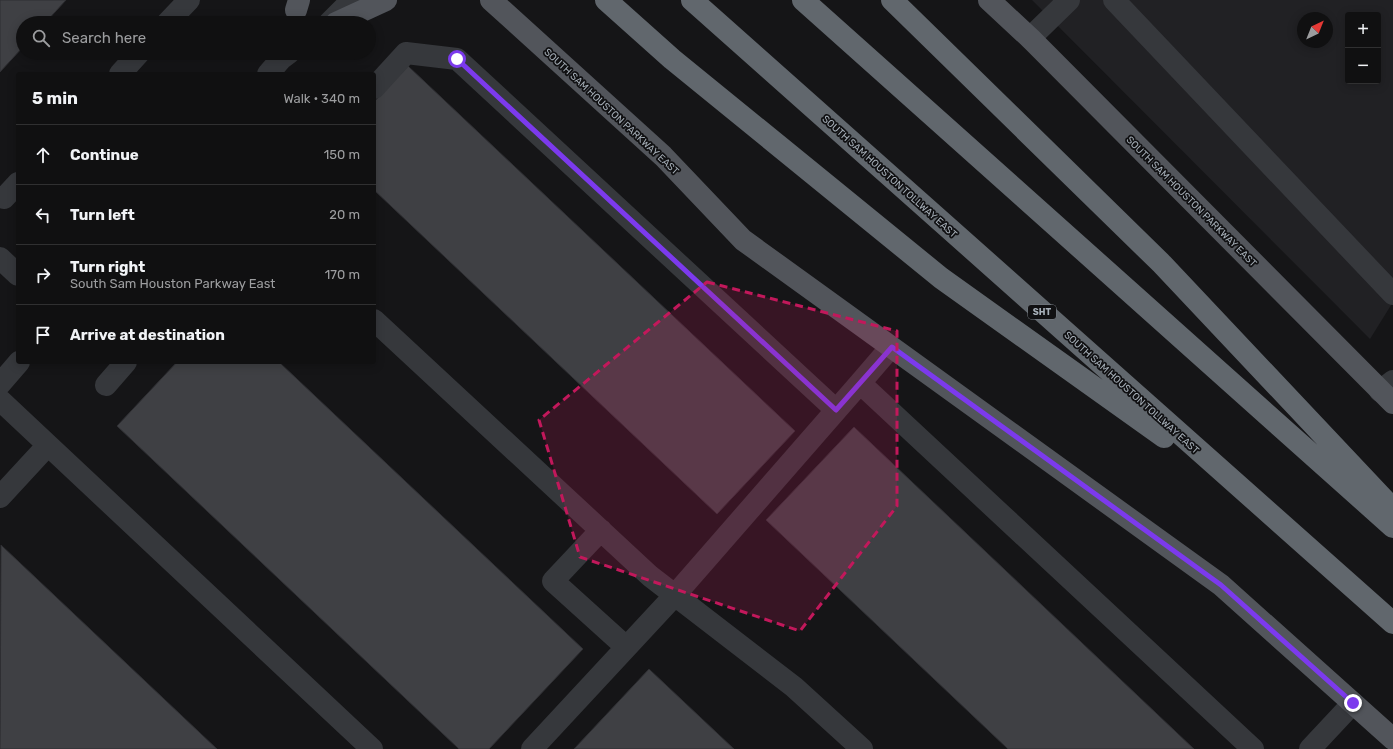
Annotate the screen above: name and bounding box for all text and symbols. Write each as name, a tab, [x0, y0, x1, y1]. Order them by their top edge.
north arrow	[1297, 12, 1333, 48]
map controls	[1345, 12, 1381, 84]
button: +	[1345, 12, 1381, 48]
search box	[16, 16, 376, 60]
icon: search	[30, 27, 52, 49]
text: Search here	[62, 29, 146, 47]
street label: SOUTH SAM HOUSTON PARKWAY EAST	[542, 46, 681, 178]
button: −	[1345, 48, 1381, 84]
route start	[448, 50, 466, 68]
text: 5 min	[32, 88, 78, 108]
text: Walk · 340 m	[283, 91, 360, 106]
street label: SOUTH SAM HOUSTON TOLLWAY EAST	[819, 113, 959, 241]
street label: SOUTH SAM HOUSTON PARKWAY EAST	[1124, 134, 1259, 270]
icon: ahead	[32, 144, 54, 166]
text: Continue	[70, 146, 139, 164]
text: 150 m	[324, 147, 360, 162]
icon: left	[32, 204, 54, 226]
text: Turn left	[70, 206, 135, 224]
text: 20 m	[329, 207, 360, 222]
text: Turn right	[70, 258, 145, 276]
icon: right	[32, 264, 54, 286]
text: 170 m	[325, 267, 360, 282]
text: South Sam Houston Parkway East	[70, 276, 275, 291]
road number: SHT	[1028, 305, 1056, 319]
icon: arrive	[32, 324, 54, 346]
text: Arrive at destination	[70, 326, 225, 344]
street label: SOUTH SAM HOUSTON TOLLWAY EAST	[1061, 329, 1201, 457]
route end	[1344, 694, 1362, 712]

